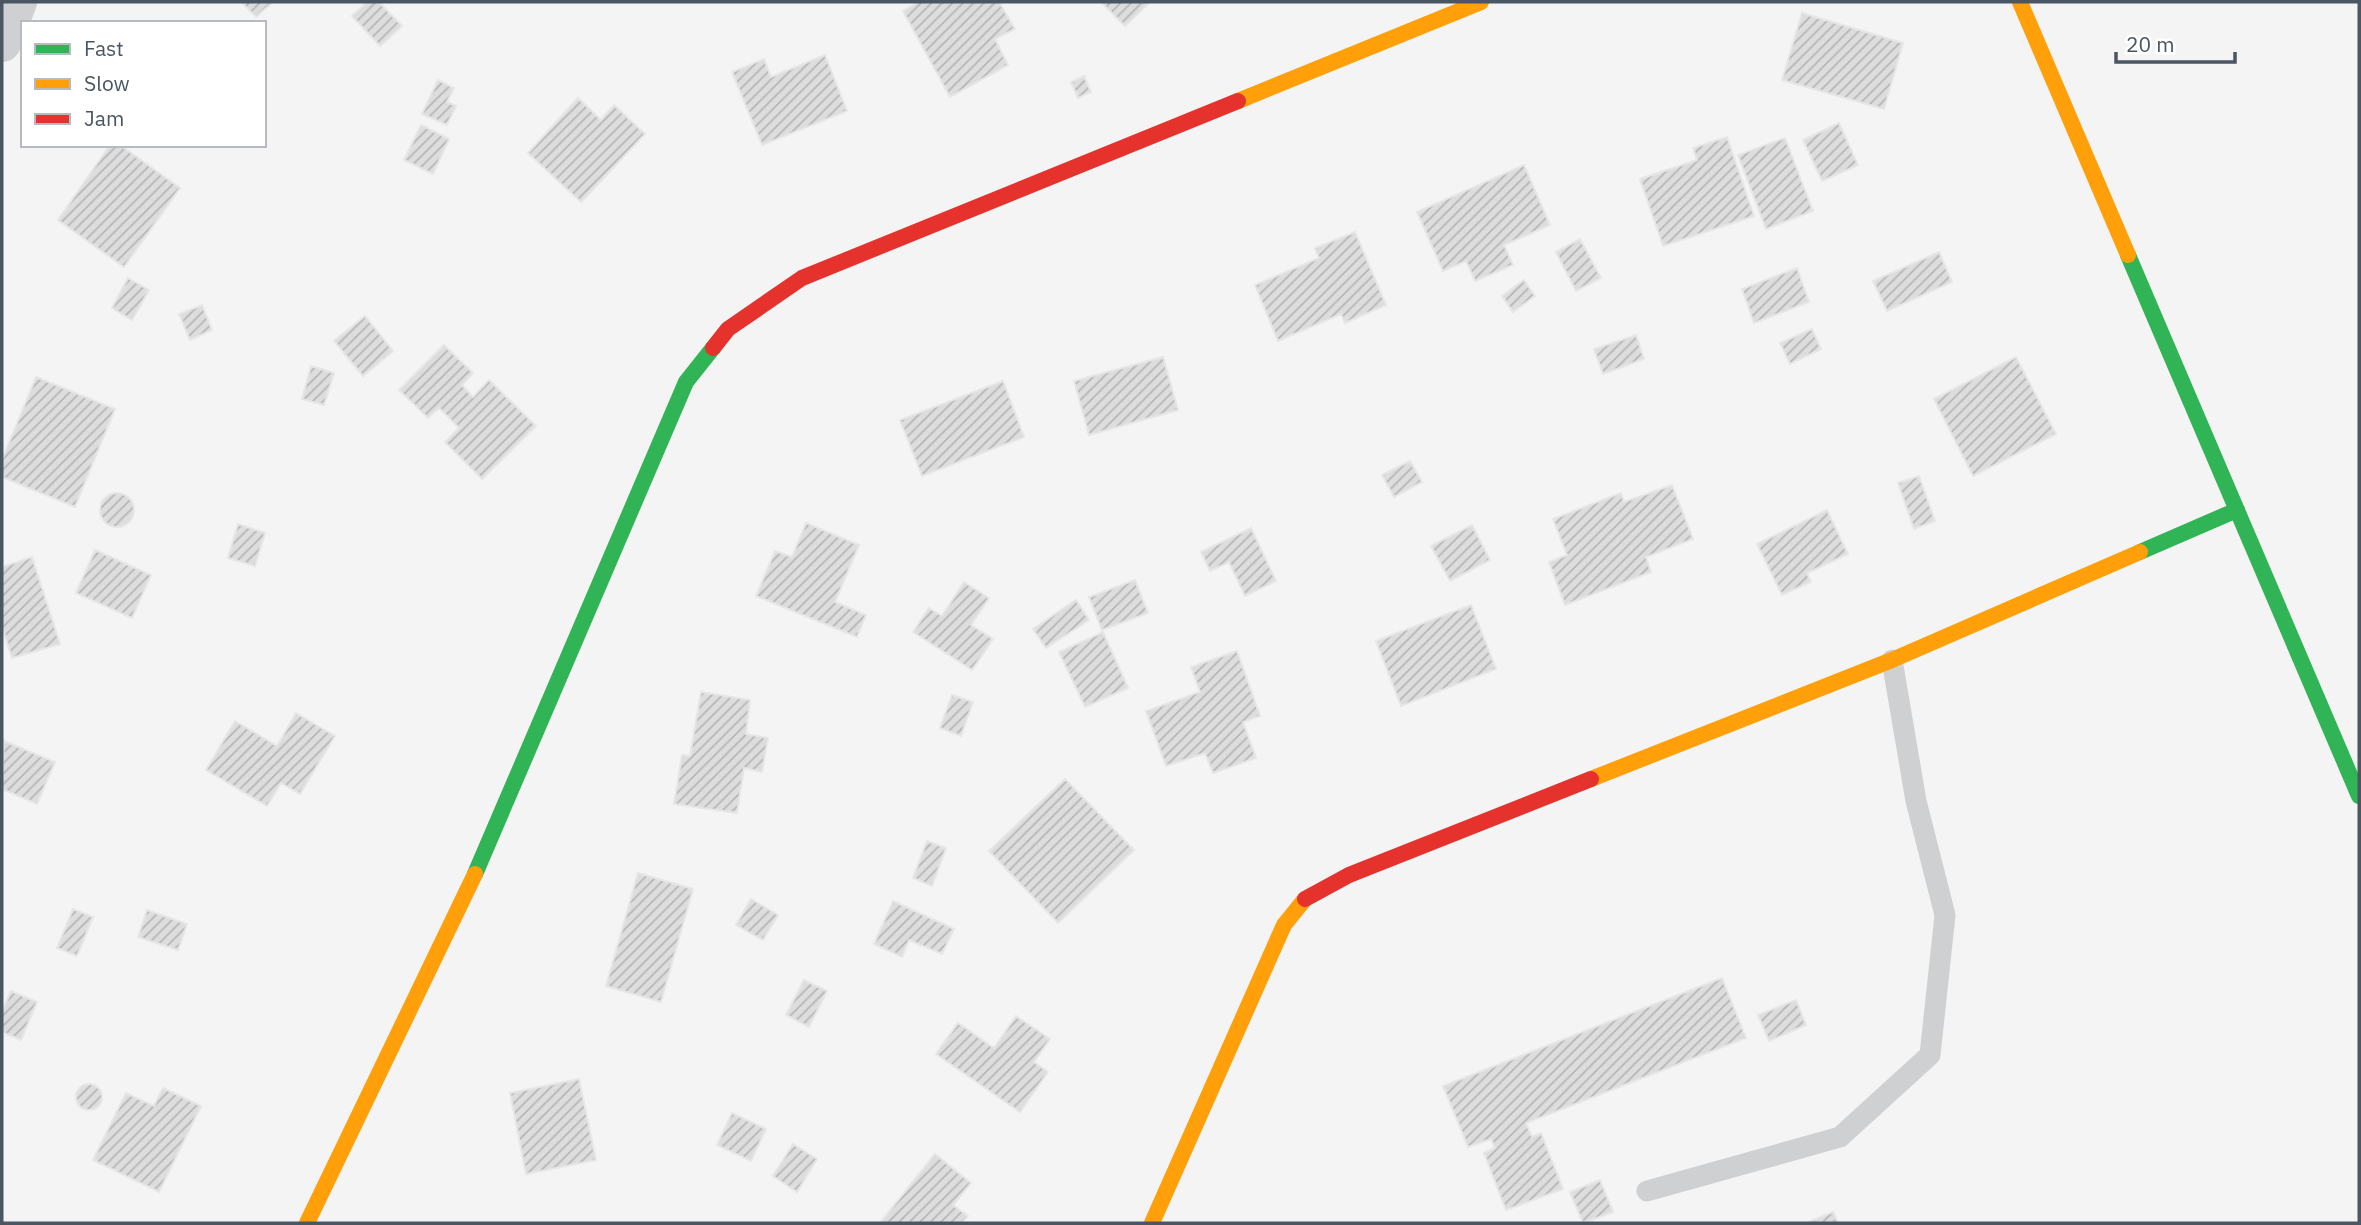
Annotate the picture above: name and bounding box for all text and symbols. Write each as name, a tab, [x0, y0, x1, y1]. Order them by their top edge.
legend	[21, 21, 266, 147]
scale bar	[2116, 21, 2235, 65]
text: 20 m	[2126, 30, 2175, 58]
text: Fast	[84, 34, 124, 62]
text: Slow	[84, 69, 130, 97]
text: Jam	[84, 104, 124, 132]

